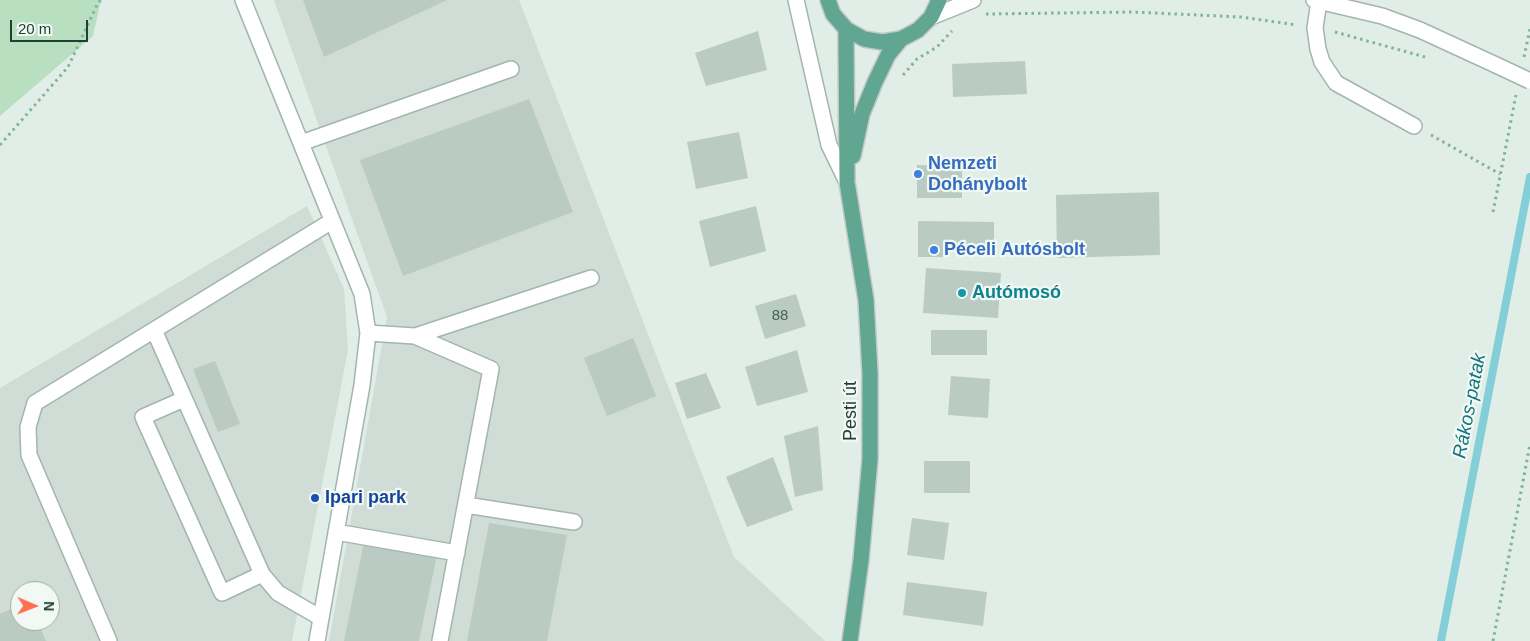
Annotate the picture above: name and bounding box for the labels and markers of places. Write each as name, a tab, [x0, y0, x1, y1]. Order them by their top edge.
place label: Nemzeti Dohánybolt	[928, 153, 1027, 195]
marker: Nemzeti Dohánybolt	[912, 168, 924, 180]
place label: Péceli Autósbolt	[944, 239, 1085, 261]
marker: Péceli Autósbolt	[928, 244, 940, 256]
place label: Autómosó	[972, 282, 1061, 304]
marker: Autómosó	[956, 287, 968, 299]
place label: Ipari park	[325, 487, 406, 509]
marker: Ipari park	[309, 492, 321, 504]

